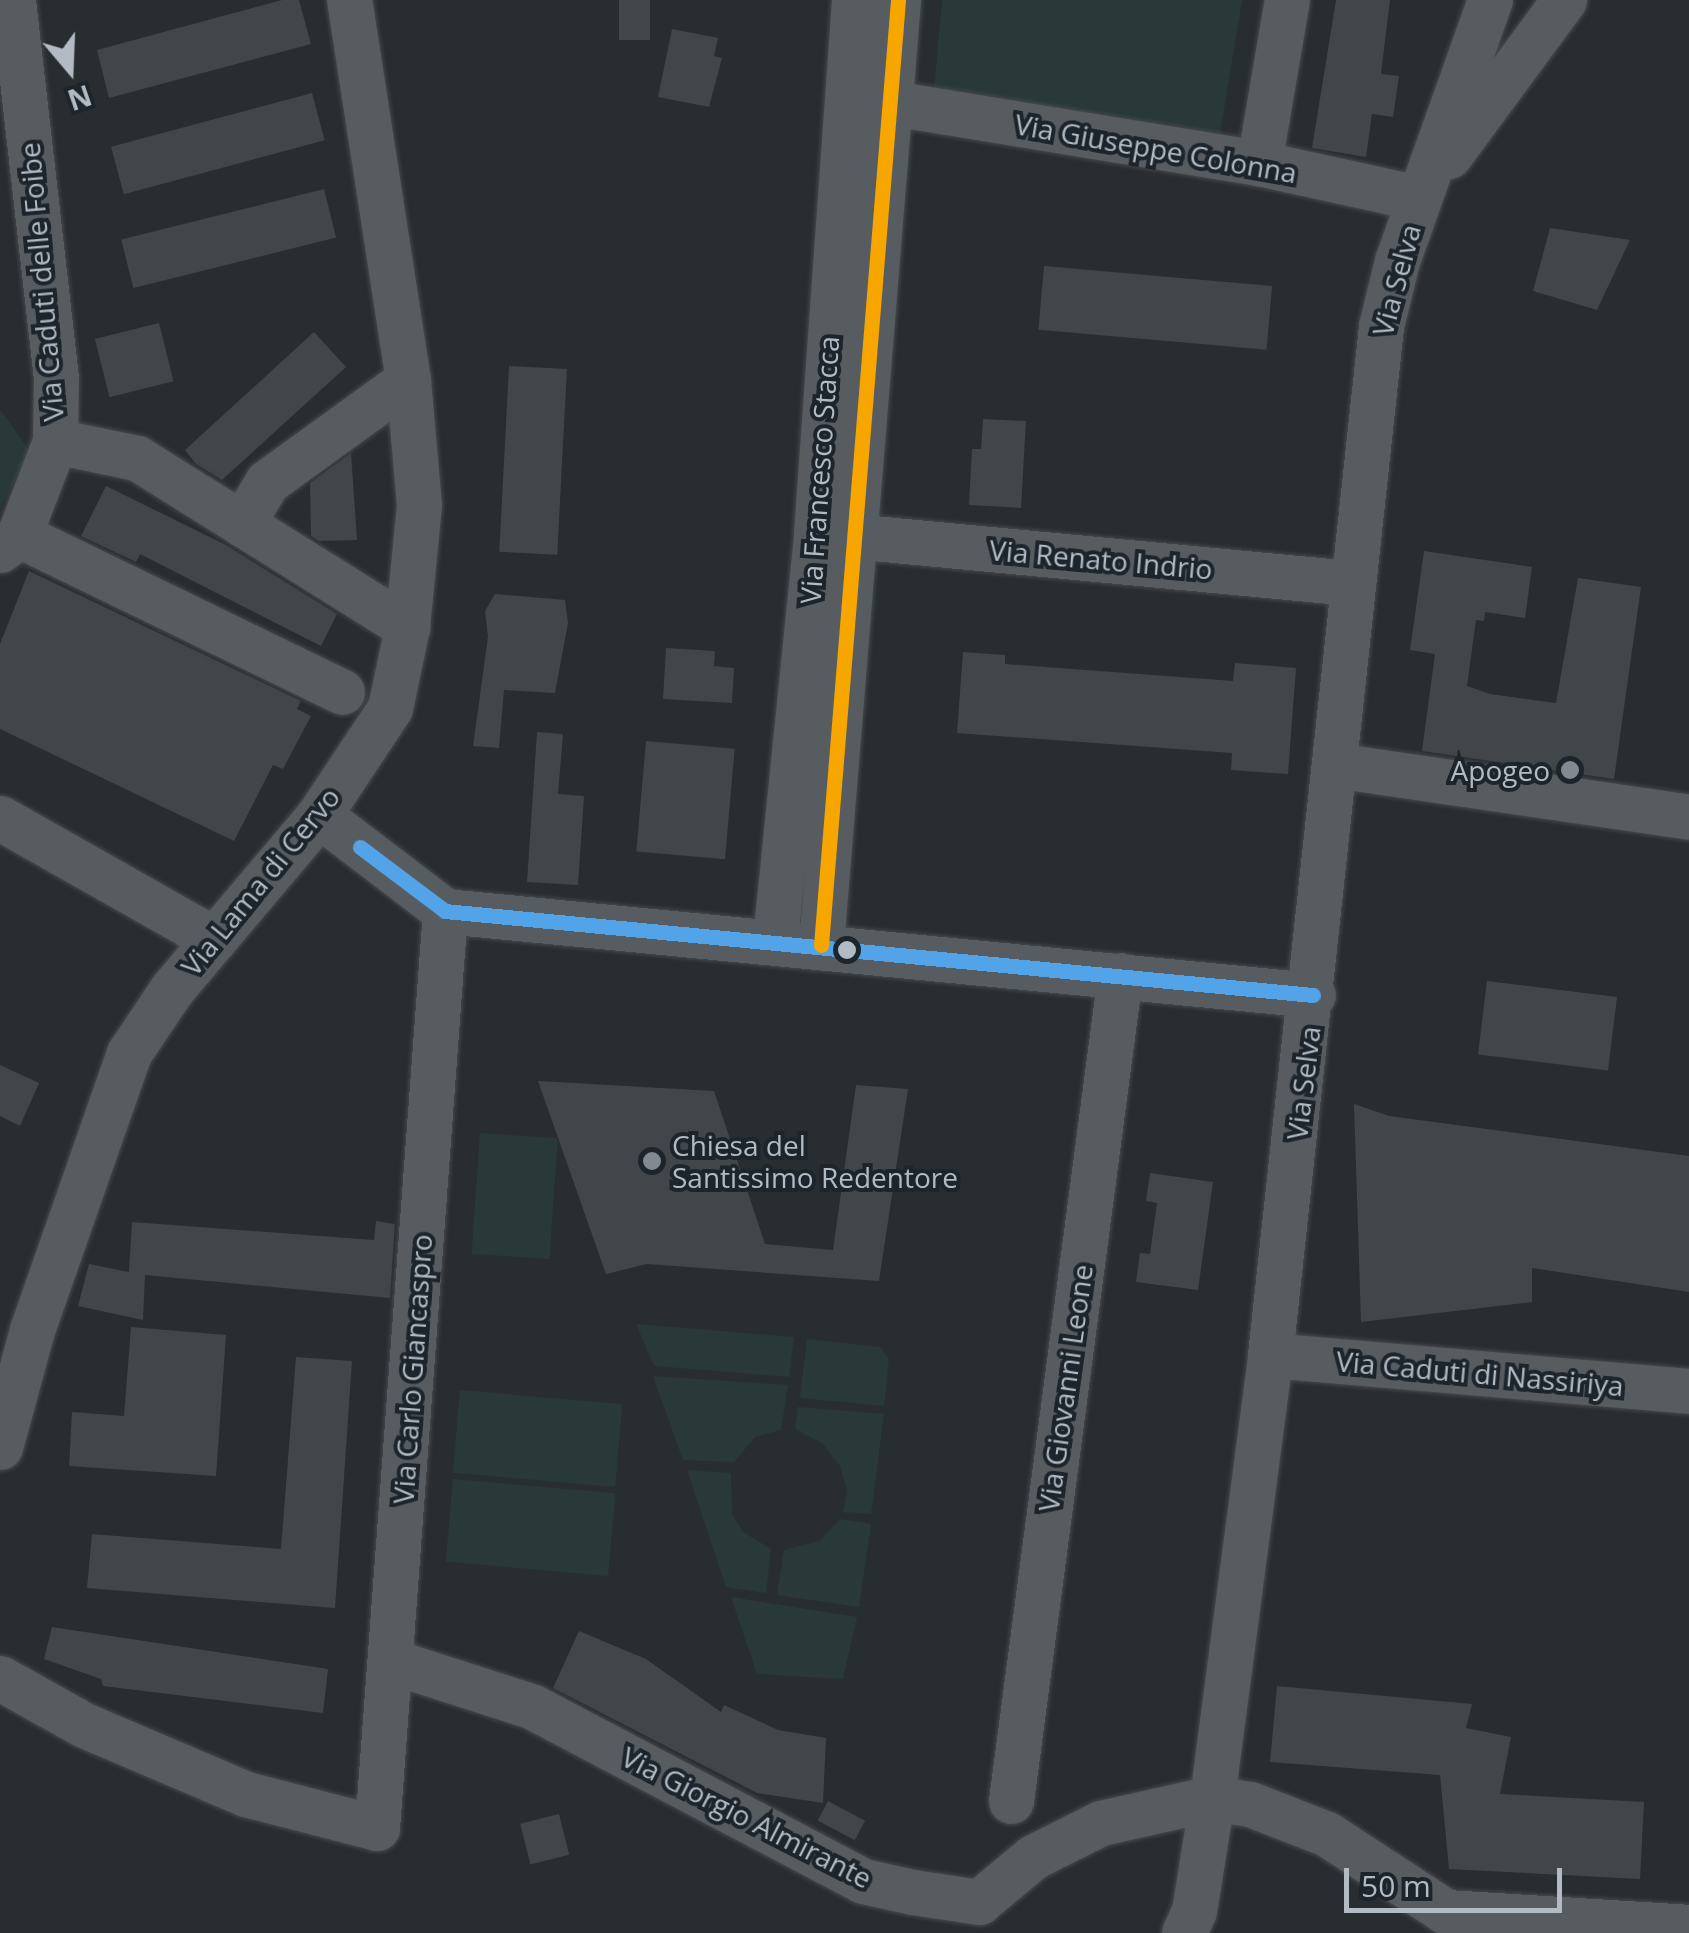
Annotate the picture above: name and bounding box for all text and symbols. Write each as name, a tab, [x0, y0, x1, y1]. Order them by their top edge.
north arrow	[20, 20, 120, 120]
text: N	[63, 77, 97, 120]
street label: Via Giuseppe Colonna	[1012, 107, 1300, 189]
street label: Via Caduti delle Foibe	[12, 141, 70, 423]
street label: Via Selva	[1365, 220, 1427, 340]
street label: Via Francesco Stacca	[793, 335, 845, 605]
street label: Via Renato Indrio	[988, 533, 1214, 585]
place label: Apogeo	[1451, 753, 1550, 787]
marker: Apogeo	[1559, 759, 1581, 781]
street label: Via Lama di Cervo	[174, 780, 346, 982]
unlabelled marker	[837, 940, 857, 960]
street label: Via Selva	[1279, 1024, 1327, 1142]
place label: Chiesa del Santissimo Redentore	[672, 1128, 958, 1194]
marker: Chiesa del Santissimo Redentore	[641, 1150, 663, 1172]
street label: Via Carlo Giancaspro	[386, 1233, 438, 1505]
street label: Via Giovanni Leone	[1031, 1262, 1099, 1514]
street label: Via Caduti di Nassiriya	[1335, 1344, 1625, 1402]
street label: Via Giorgio Almirante	[616, 1739, 878, 1895]
scale bar	[1349, 1848, 1566, 1910]
text: 50 m	[1361, 1865, 1431, 1906]

